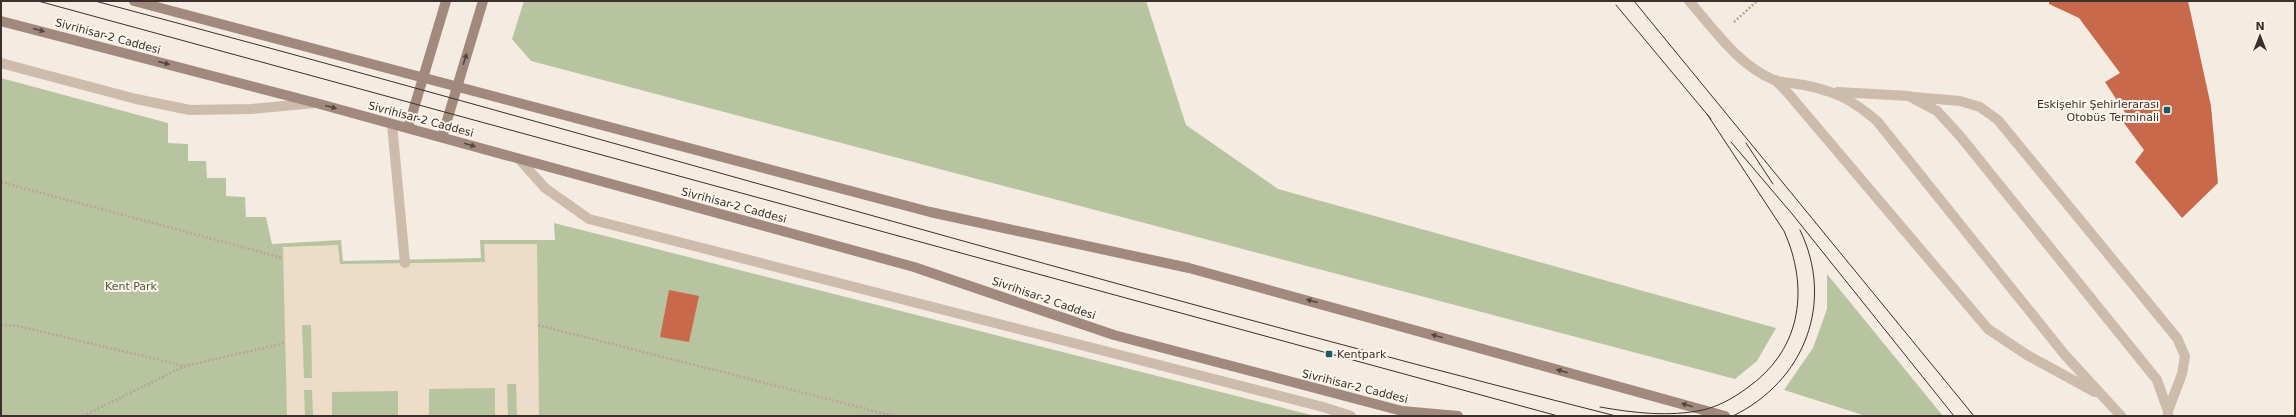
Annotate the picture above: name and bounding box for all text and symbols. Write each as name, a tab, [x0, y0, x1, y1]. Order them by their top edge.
street label: Sivrihisar-2 Caddesi	[54, 16, 162, 57]
north arrow	[2240, 16, 2280, 56]
text: N	[2255, 20, 2265, 33]
one-way arrow	[33, 28, 45, 34]
one-way arrow	[462, 53, 468, 65]
one-way arrow	[158, 61, 171, 67]
place label: Eskişehir Şehirlerarası Otobüs Terminali	[2037, 98, 2159, 124]
street label: Sivrihisar-2 Caddesi	[367, 99, 475, 140]
one-way arrow	[325, 104, 337, 110]
marker: Eskişehir Şehirlerarası Otobüs Terminali	[2162, 105, 2172, 115]
one-way arrow	[464, 142, 476, 148]
street label: Sivrihisar-2 Caddesi	[680, 185, 788, 226]
street label: Sivrihisar-2 Caddesi	[990, 275, 1097, 322]
park label: Kent Park	[105, 280, 158, 293]
one-way arrow	[1305, 298, 1318, 304]
one-way arrow	[1431, 333, 1443, 339]
place label: Kentpark	[1337, 348, 1387, 361]
marker: Kentpark	[1324, 349, 1334, 359]
street label: Sivrihisar-2 Caddesi	[1300, 367, 1409, 406]
one-way arrow	[1556, 367, 1568, 373]
one-way arrow	[1681, 402, 1693, 408]

